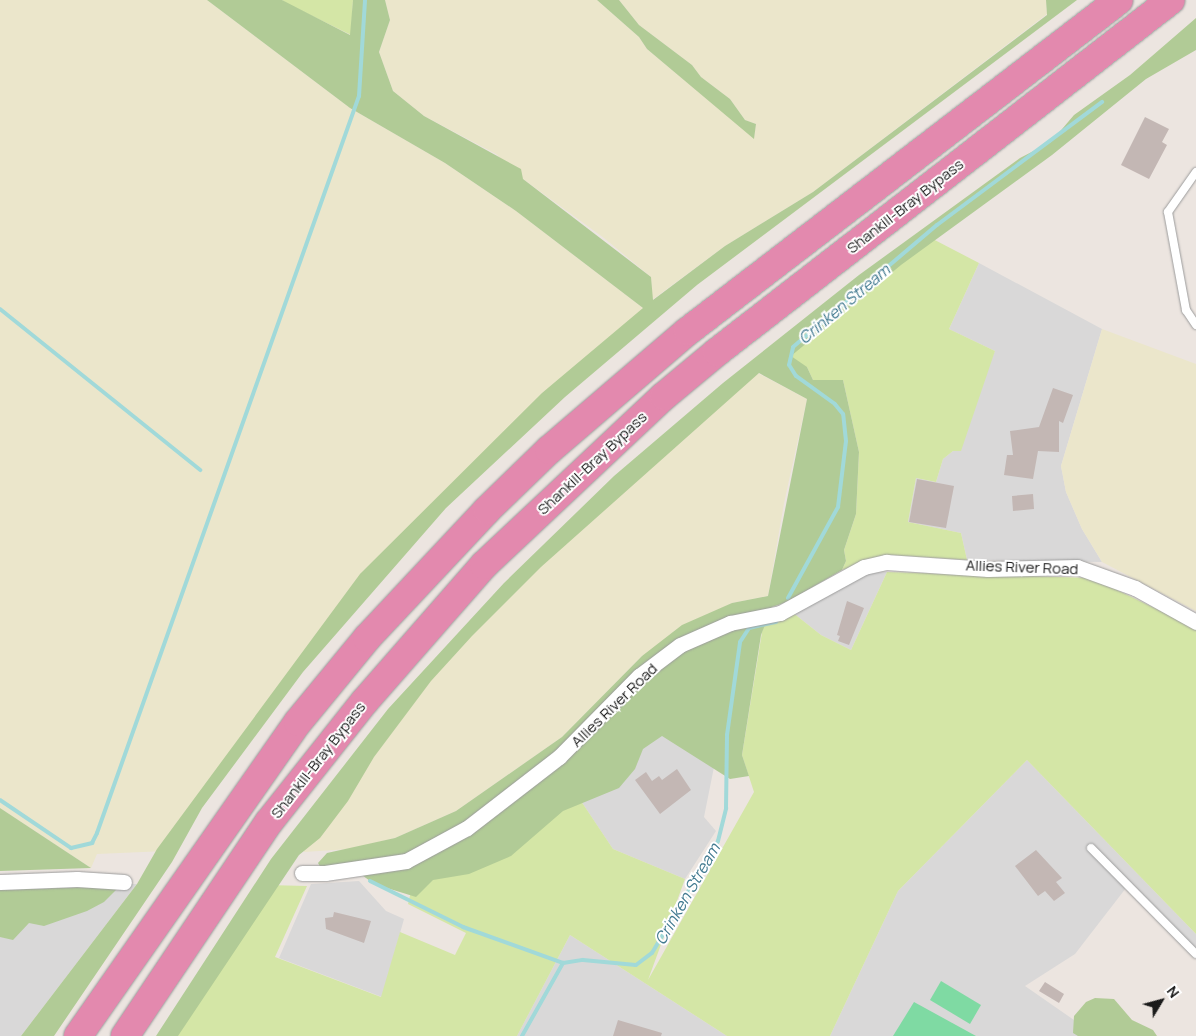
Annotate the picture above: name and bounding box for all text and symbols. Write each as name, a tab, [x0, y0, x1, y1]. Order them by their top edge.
street label: Shankill-Bray Bypass	[843, 155, 967, 257]
water label: Crinken Stream	[794, 260, 894, 348]
street label: Shankill-Bray Bypass	[534, 408, 650, 518]
street label: Allies River Road	[965, 556, 1079, 578]
street label: Allies River Road	[567, 659, 661, 751]
street label: Shankill-Bray Bypass	[267, 698, 369, 822]
water label: Crinken Stream	[650, 840, 724, 948]
north arrow	[1136, 976, 1186, 1026]
text: N	[1163, 982, 1184, 1001]

